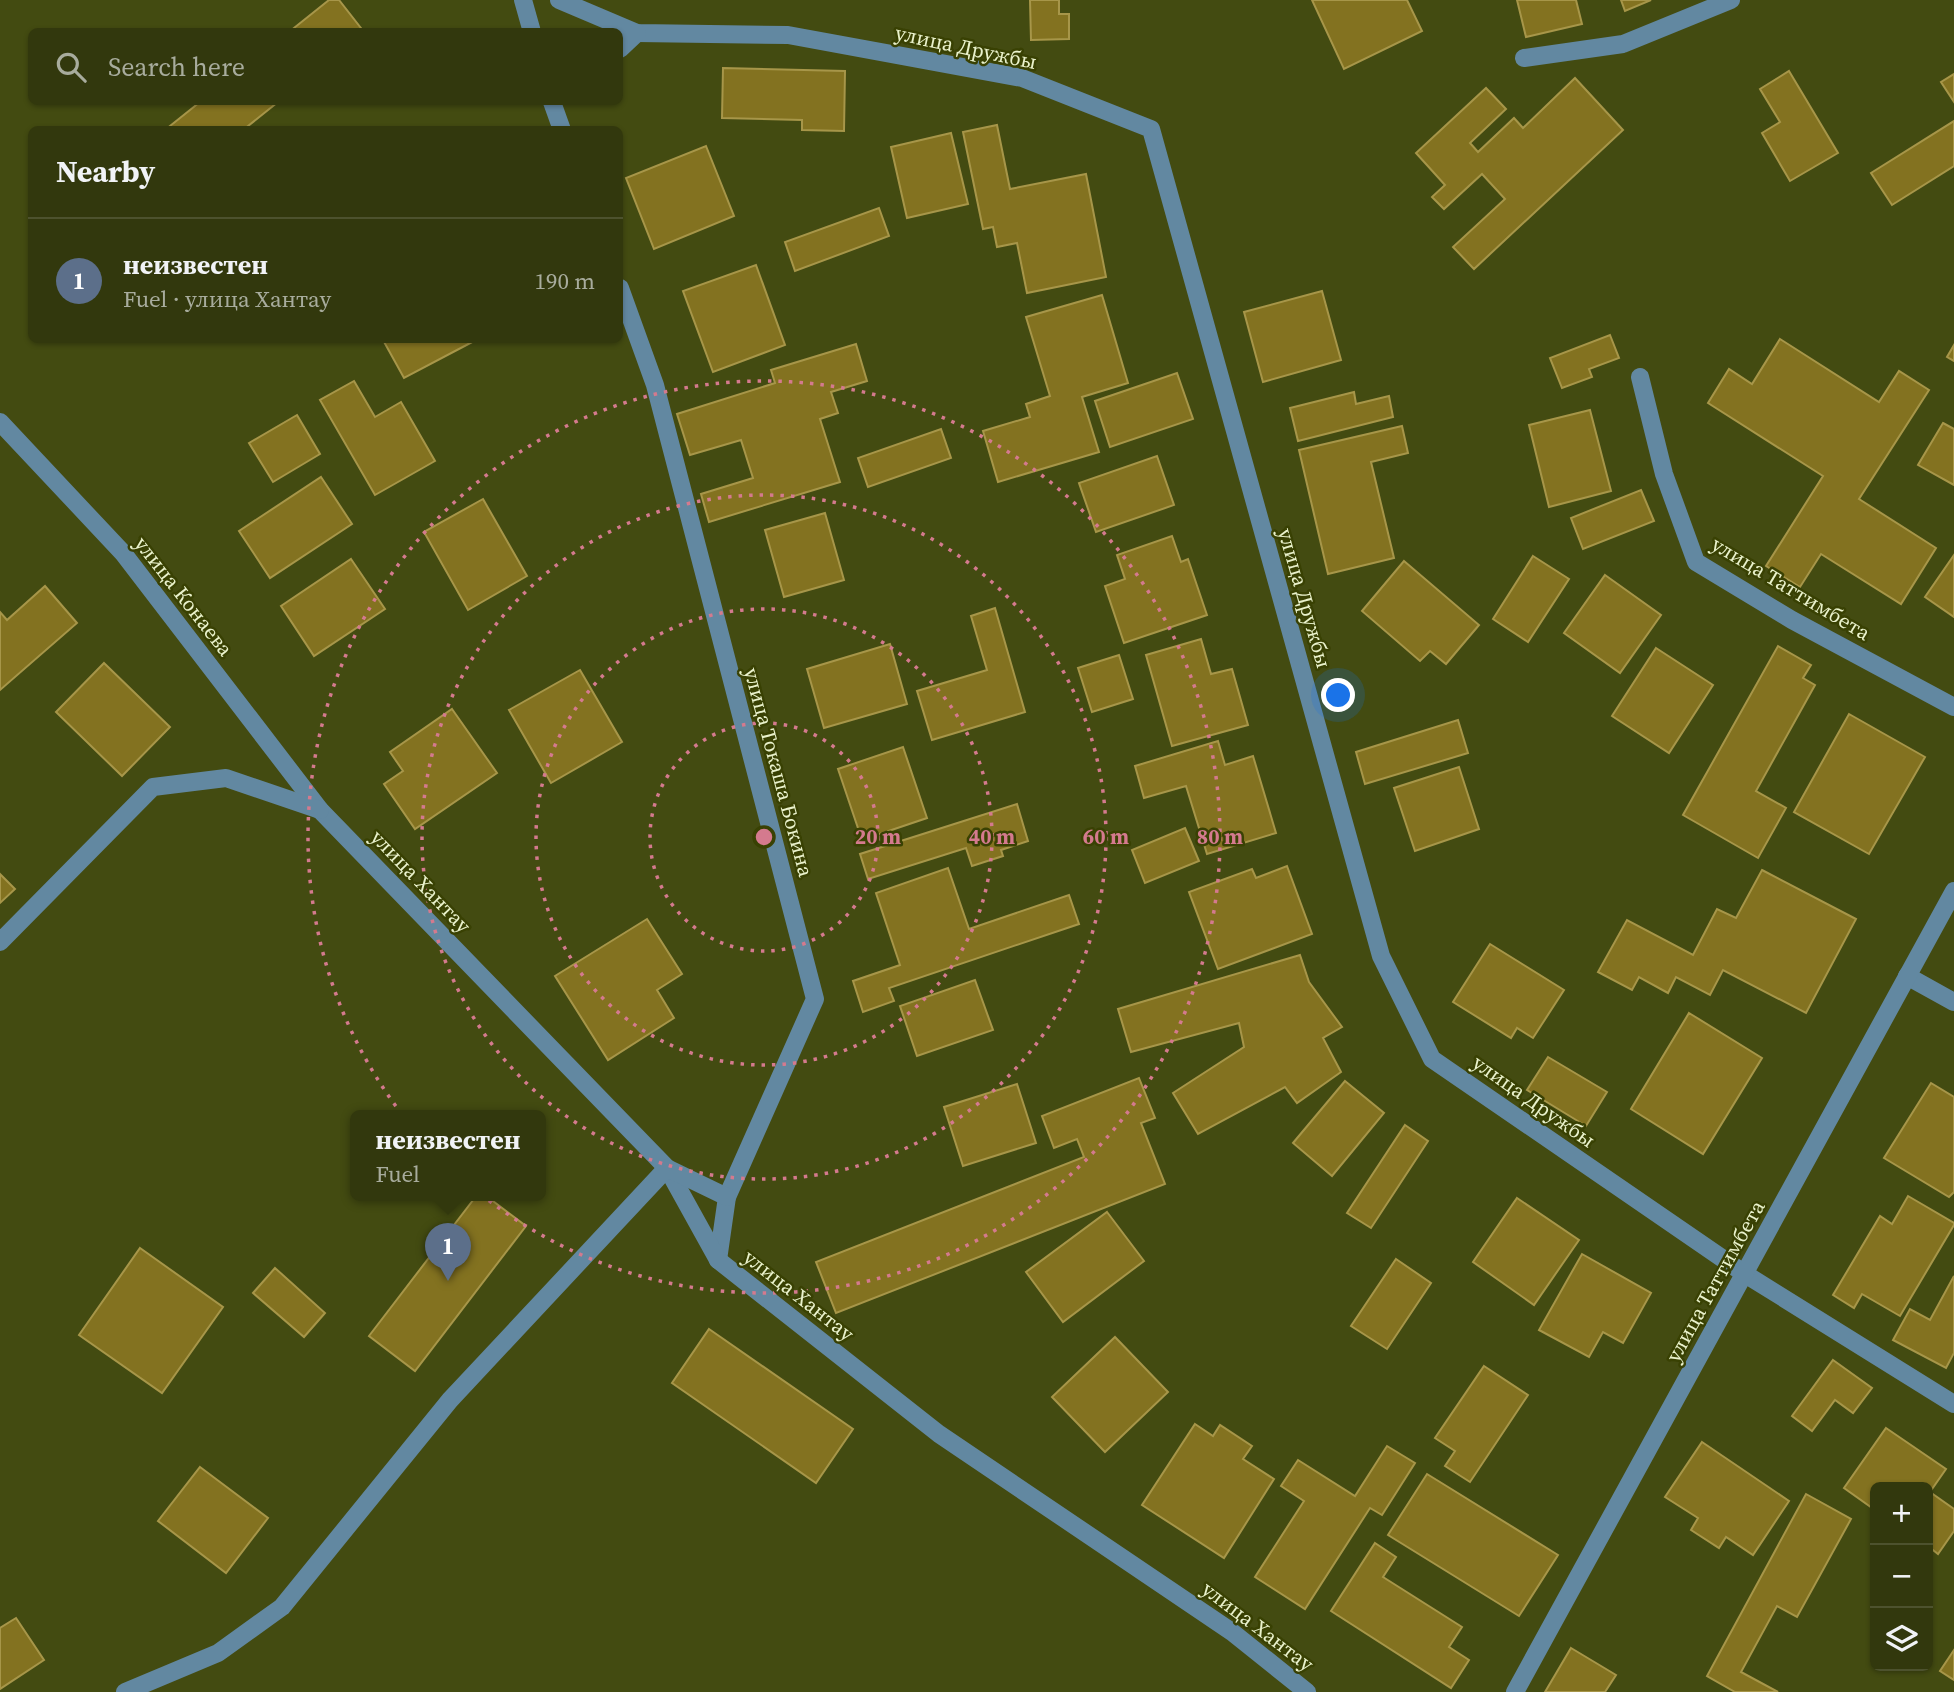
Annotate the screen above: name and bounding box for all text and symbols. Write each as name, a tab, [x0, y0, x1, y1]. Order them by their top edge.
street label: улица Дружбы	[892, 18, 1040, 76]
search box	[28, 28, 623, 105]
icon: search	[52, 48, 90, 86]
text: Search here	[108, 49, 245, 85]
text: Nearby	[56, 151, 155, 192]
text: неизвестен	[123, 247, 268, 283]
text: 1	[73, 265, 85, 297]
text: 190 m	[534, 265, 595, 297]
text: Fuel · улица Хантау	[123, 283, 331, 315]
street label: улица Дружбы	[1271, 525, 1339, 671]
street label: улица Таттимбета	[1706, 529, 1876, 647]
street label: улица Конаева	[128, 530, 240, 662]
street label: улица Токаша Бокина	[737, 664, 821, 880]
your location	[1321, 678, 1355, 712]
text: 20 m	[855, 822, 901, 851]
text: 40 m	[969, 822, 1015, 851]
text: 60 m	[1083, 822, 1129, 851]
text: 80 m	[1197, 822, 1243, 851]
street label: улица Хантау	[364, 823, 478, 939]
centre of rings	[752, 825, 776, 849]
street label: улица Дружбы	[1467, 1048, 1601, 1154]
popup	[350, 1110, 546, 1201]
text: неизвестен	[375, 1122, 521, 1158]
text: Fuel	[375, 1158, 420, 1190]
street label: улица Таттимбета	[1659, 1195, 1772, 1367]
pin: 1	[425, 1223, 471, 1281]
street label: улица Хантау	[737, 1242, 861, 1348]
map controls	[1870, 1482, 1933, 1671]
button: +	[1870, 1482, 1933, 1545]
button: −	[1870, 1545, 1933, 1608]
street label: улица Хантау	[1196, 1574, 1320, 1678]
button: layers	[1870, 1608, 1933, 1671]

